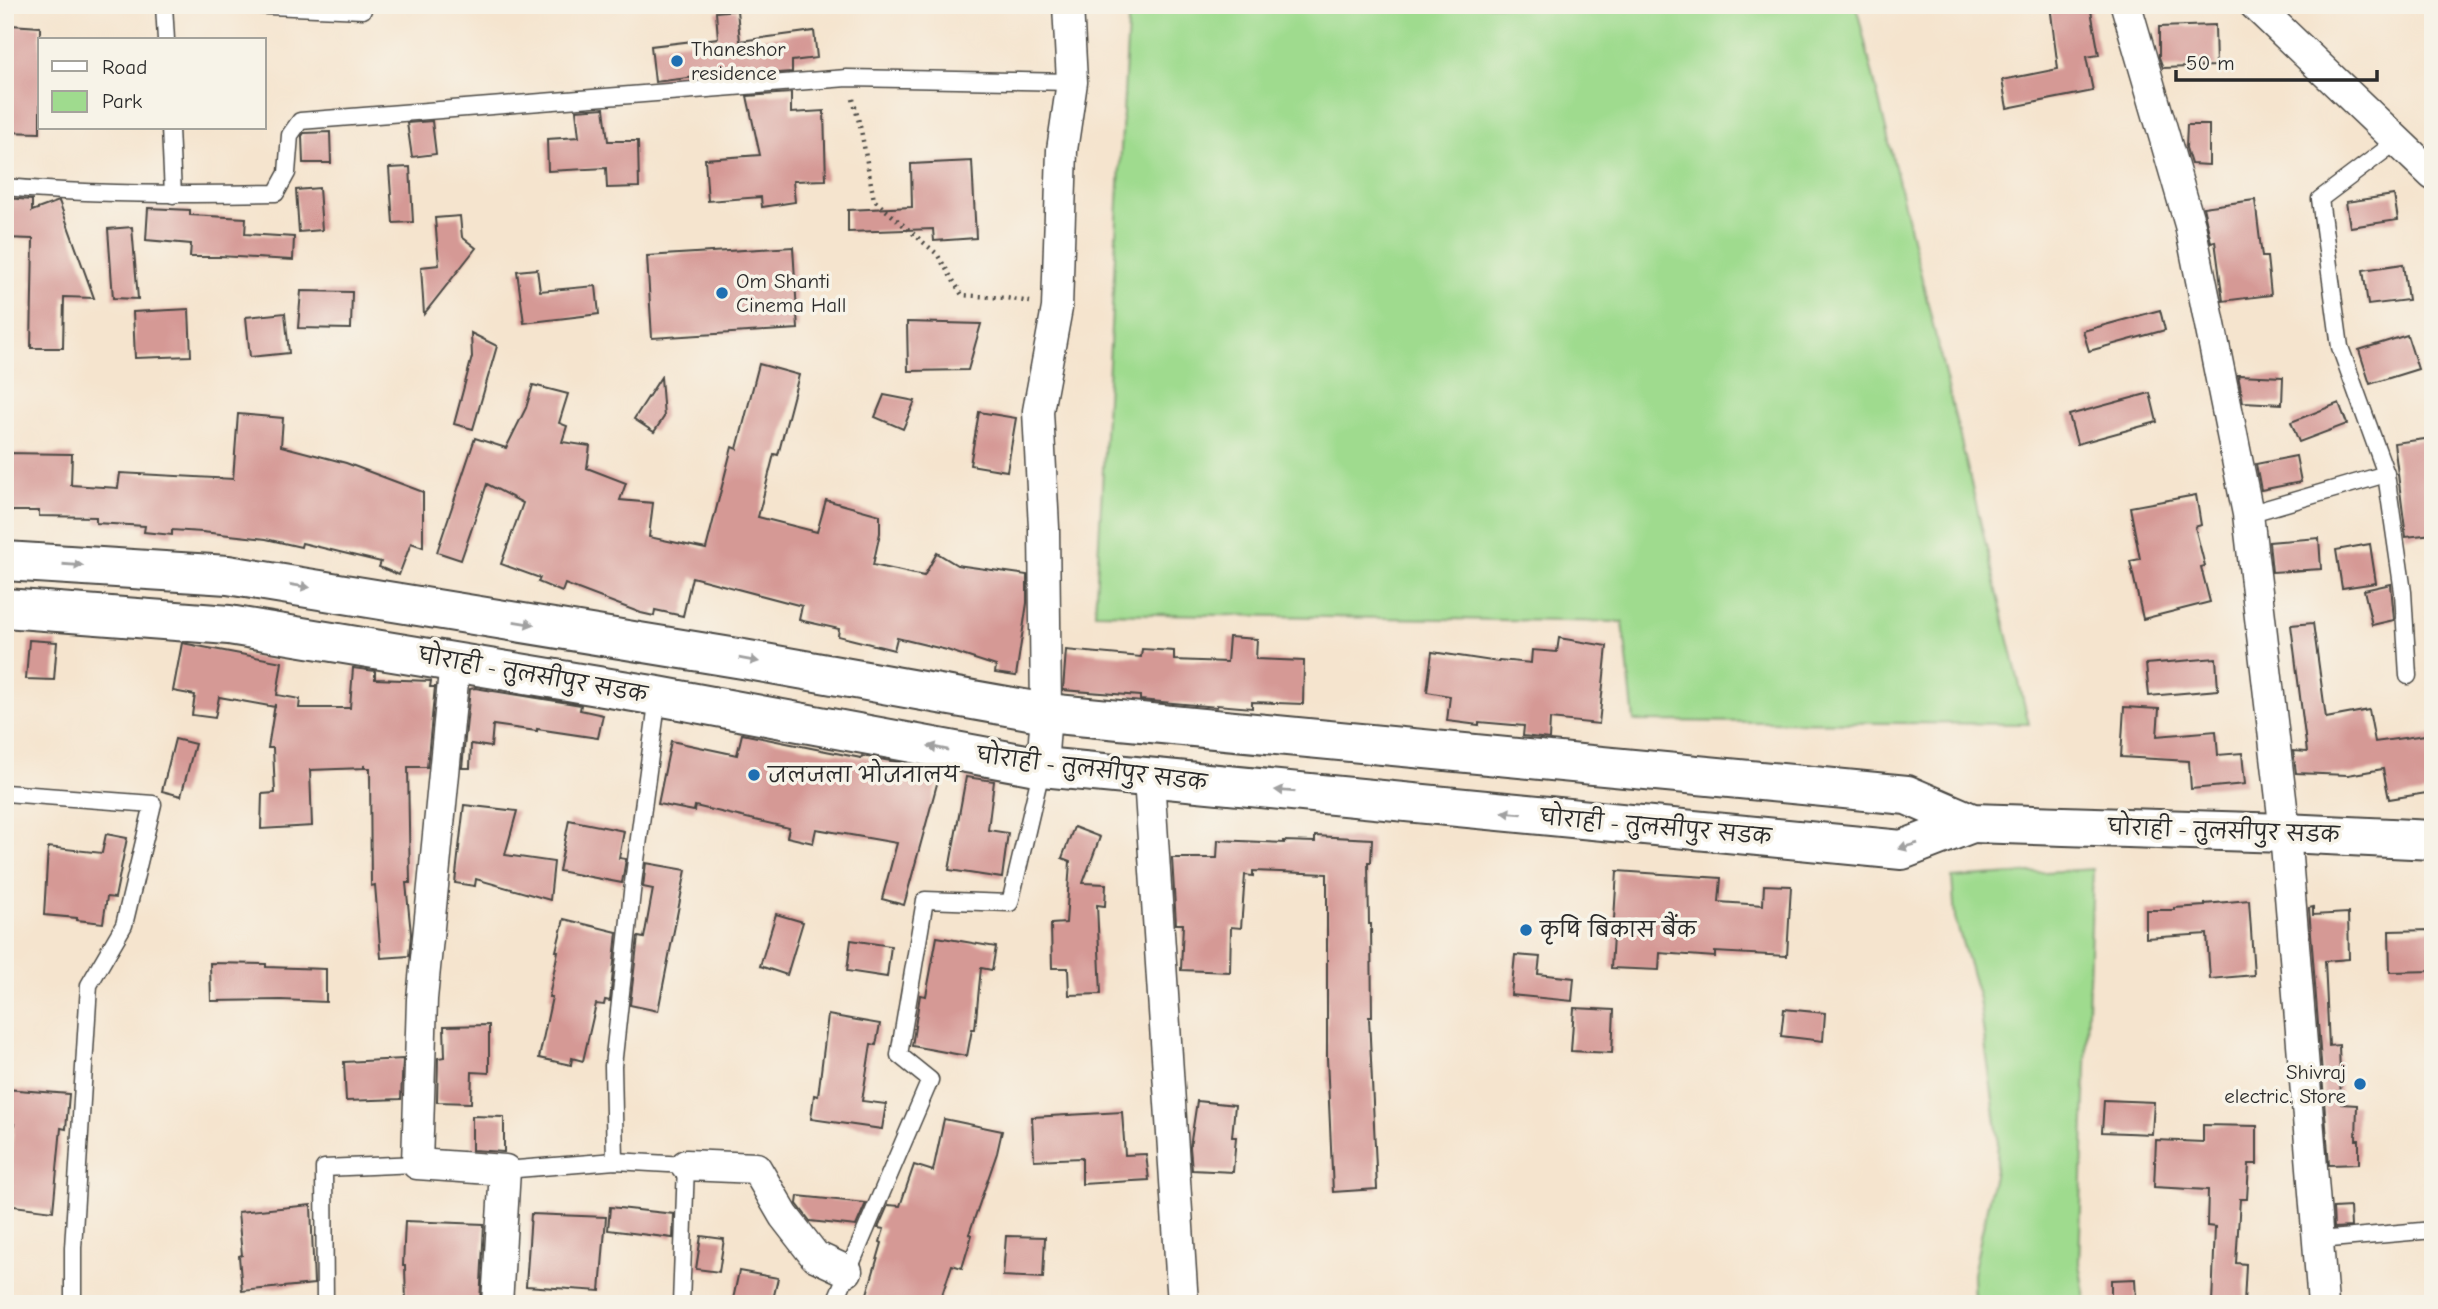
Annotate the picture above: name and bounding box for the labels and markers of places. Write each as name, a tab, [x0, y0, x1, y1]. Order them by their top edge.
place label: Thaneshor residence	[691, 37, 786, 85]
marker: Thaneshor residence	[669, 53, 685, 69]
place label: Om Shanti Cinema Hall	[736, 269, 846, 317]
marker: Om Shanti Cinema Hall	[714, 285, 730, 301]
place label: जलजला भोजनालय	[767, 758, 960, 787]
marker: जलजला भोजनालय	[746, 767, 762, 783]
place label: कृषि बिकास बैंक	[1539, 911, 1698, 945]
marker: कृषि बिकास बैंक	[1518, 922, 1534, 938]
place label: Shivraj electric. Store	[2224, 1060, 2346, 1108]
marker: Shivraj electric. Store	[2352, 1076, 2368, 1092]

